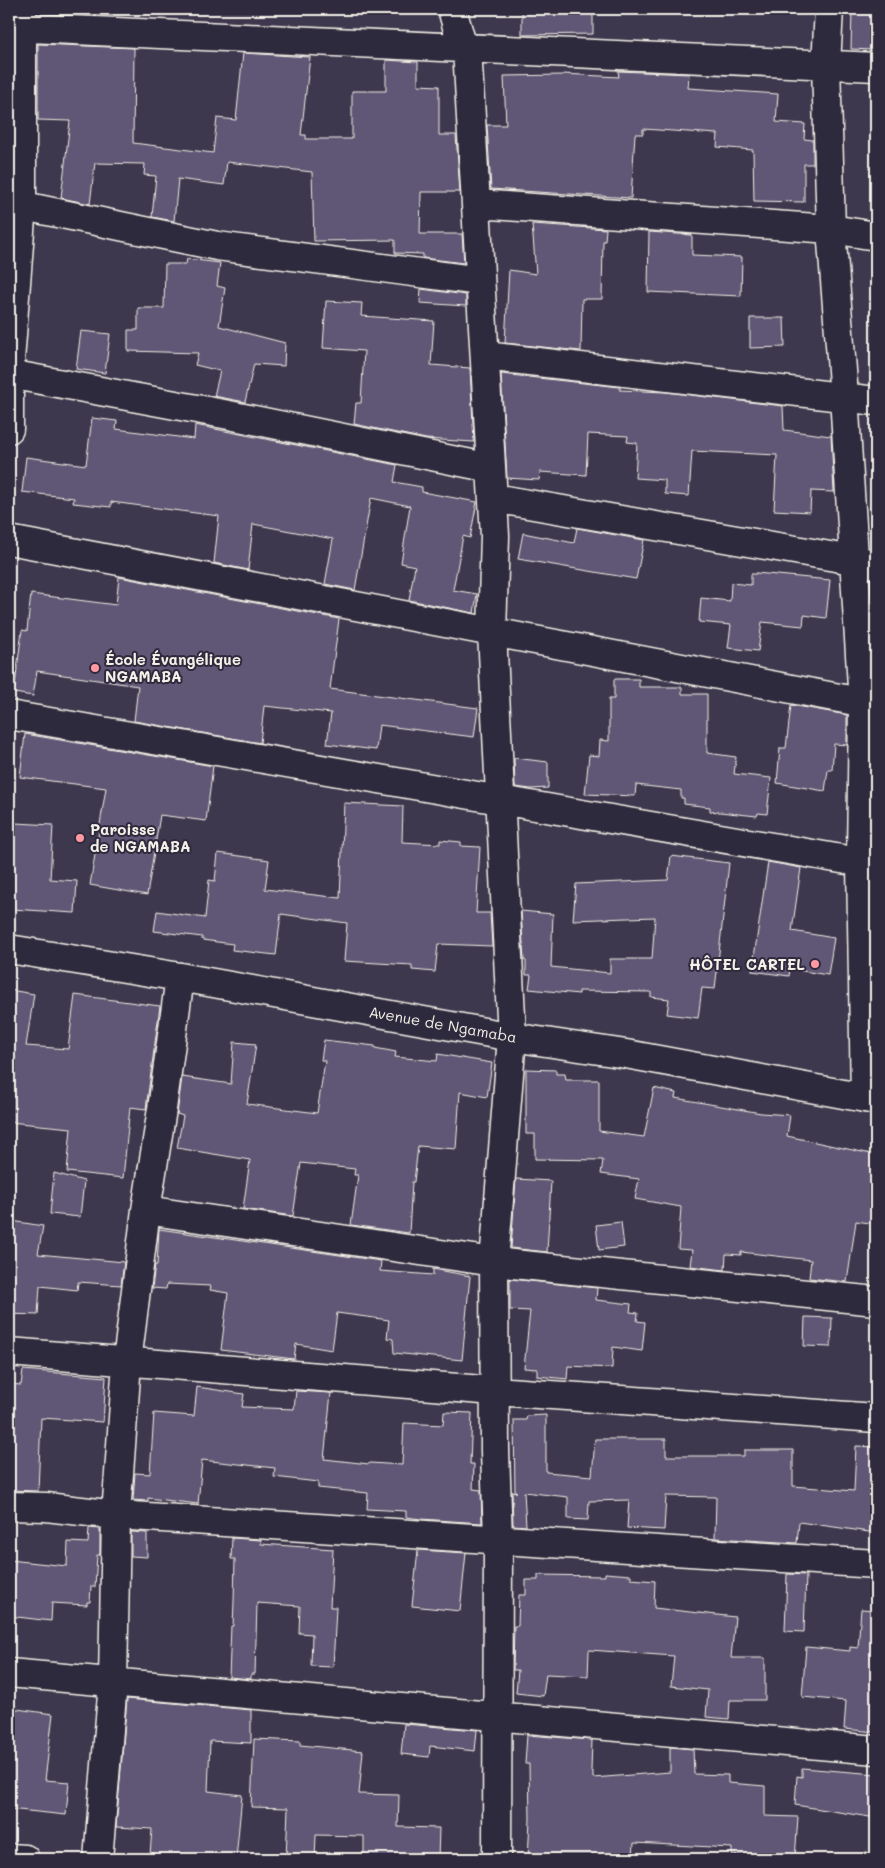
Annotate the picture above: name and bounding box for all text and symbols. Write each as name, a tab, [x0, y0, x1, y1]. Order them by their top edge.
place label: École Évangélique NGAMABA	[105, 649, 241, 686]
marker: École Évangélique NGAMABA	[89, 662, 101, 674]
place label: Paroisse de NGAMABA	[90, 819, 190, 856]
marker: Paroisse de NGAMABA	[74, 832, 86, 844]
place label: HÔTEL CARTEL	[689, 954, 805, 974]
marker: HÔTEL CARTEL	[809, 958, 821, 970]
street label: Avenue de Ngamaba	[368, 1001, 518, 1047]

